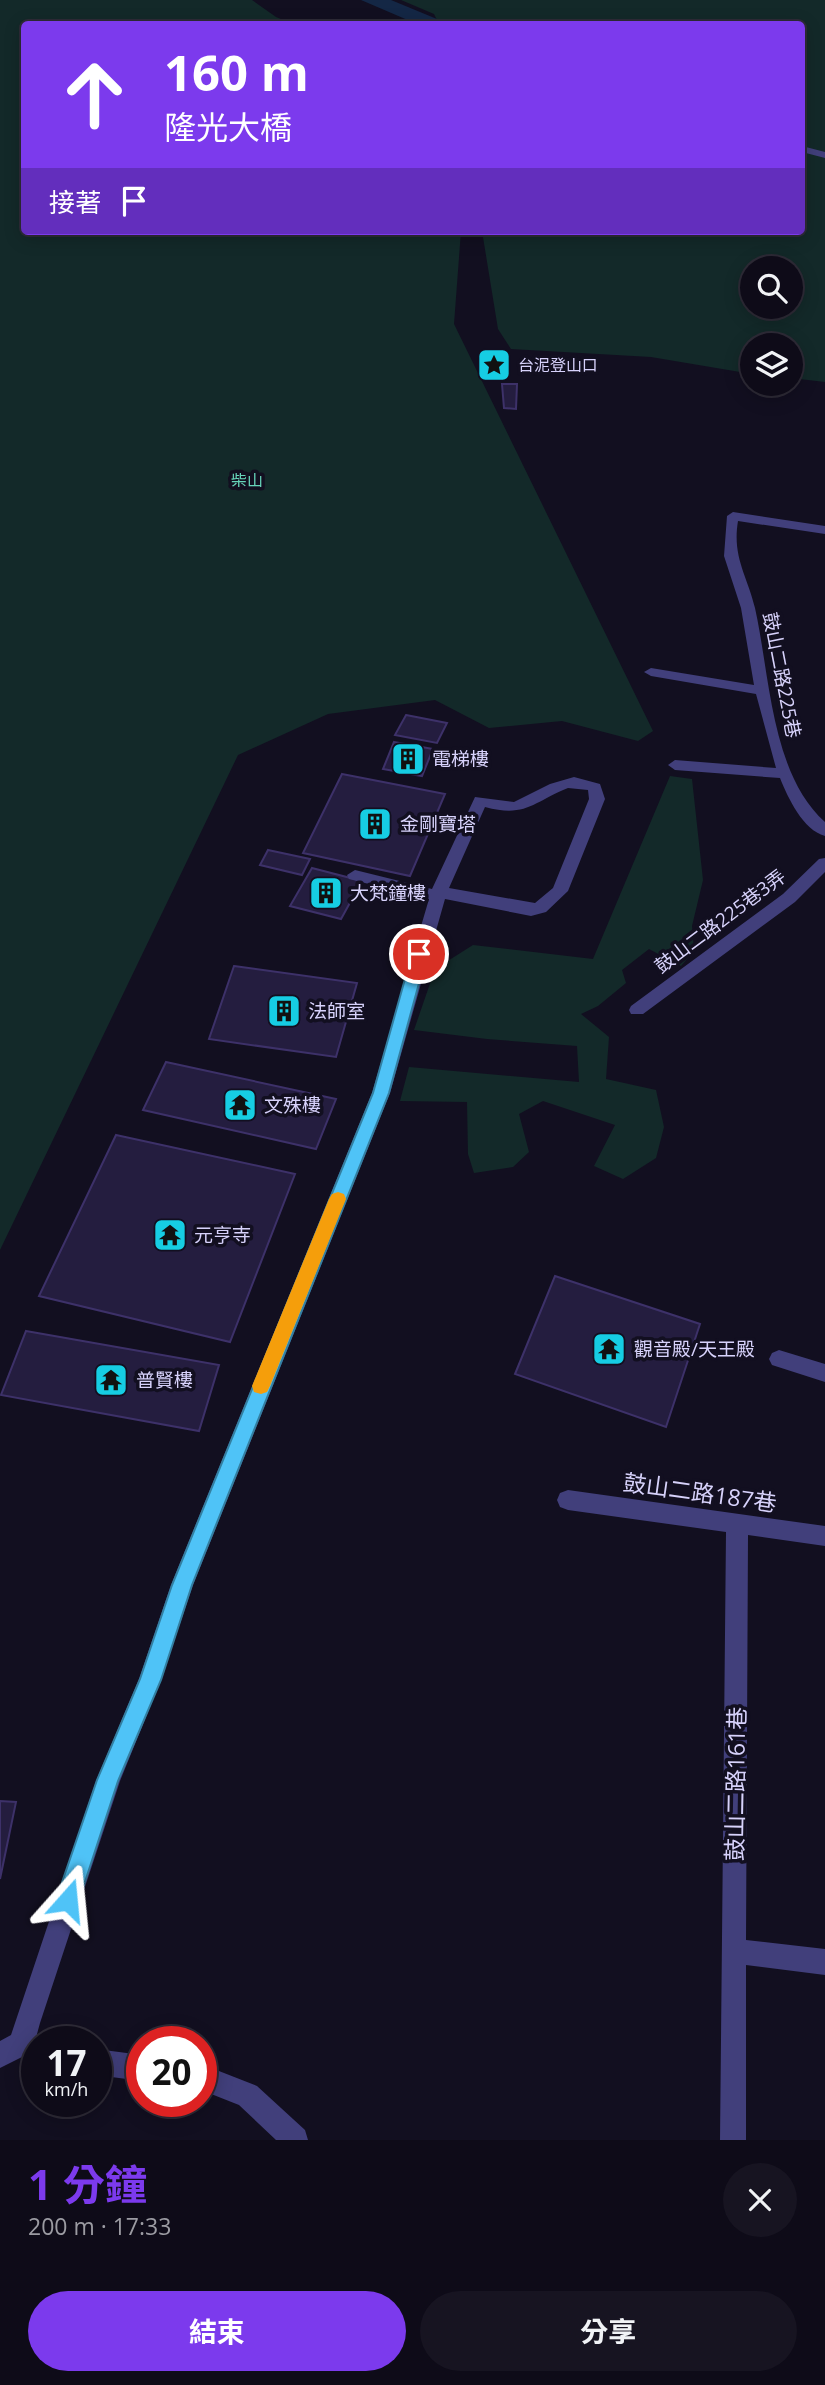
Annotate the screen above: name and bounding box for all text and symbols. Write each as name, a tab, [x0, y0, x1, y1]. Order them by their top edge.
text: 160 m	[164, 39, 309, 105]
icon: ahead	[49, 49, 140, 140]
text: 隆光大橋	[164, 105, 292, 148]
icon: arrive	[115, 182, 153, 220]
text: 接著	[49, 184, 101, 220]
map controls	[740, 256, 803, 396]
button: search	[740, 256, 803, 319]
button: layers	[740, 333, 803, 396]
place icon: 台泥登山口	[475, 346, 513, 384]
place label: 台泥登山口	[518, 354, 598, 376]
park label: 柴山	[231, 469, 263, 491]
street label: 鼓山二路225巷	[757, 610, 807, 740]
building icon: 電梯樓	[389, 740, 427, 778]
place label: 電梯樓	[432, 746, 489, 772]
building icon: 金剛寶塔	[356, 805, 394, 843]
place label: 金剛寶塔	[400, 811, 476, 837]
street label: 鼓山二路225巷3弄	[649, 863, 791, 979]
building icon: 大梵鐘樓	[307, 874, 345, 912]
place label: 大梵鐘樓	[350, 880, 426, 906]
pin	[389, 924, 449, 984]
icon: arrive	[400, 935, 438, 973]
building icon: 法師室	[265, 992, 303, 1030]
place label: 法師室	[308, 998, 365, 1024]
temple icon: 文殊樓	[221, 1086, 259, 1124]
place label: 文殊樓	[264, 1092, 321, 1118]
temple icon: 元亨寺	[151, 1216, 189, 1254]
place label: 元亨寺	[194, 1222, 251, 1248]
temple icon: 觀音殿/天王殿	[590, 1330, 628, 1368]
place label: 觀音殿/天王殿	[634, 1336, 755, 1362]
temple icon: 普賢樓	[92, 1361, 130, 1399]
place label: 普賢樓	[136, 1367, 193, 1393]
street label: 鼓山二路187巷	[621, 1465, 779, 1519]
street label: 鼓山二路161巷	[718, 1707, 752, 1861]
position arrow	[31, 1863, 105, 1937]
speed limit sign: 20	[126, 2026, 217, 2117]
text: 17	[46, 2039, 87, 2086]
text: km/h	[45, 2077, 88, 2101]
text: 1 分鐘	[28, 2155, 147, 2212]
button: close	[723, 2163, 797, 2237]
text: 200 m · 17:33	[28, 2210, 171, 2242]
button: 結束	[28, 2291, 406, 2371]
button: 分享	[420, 2291, 797, 2371]

